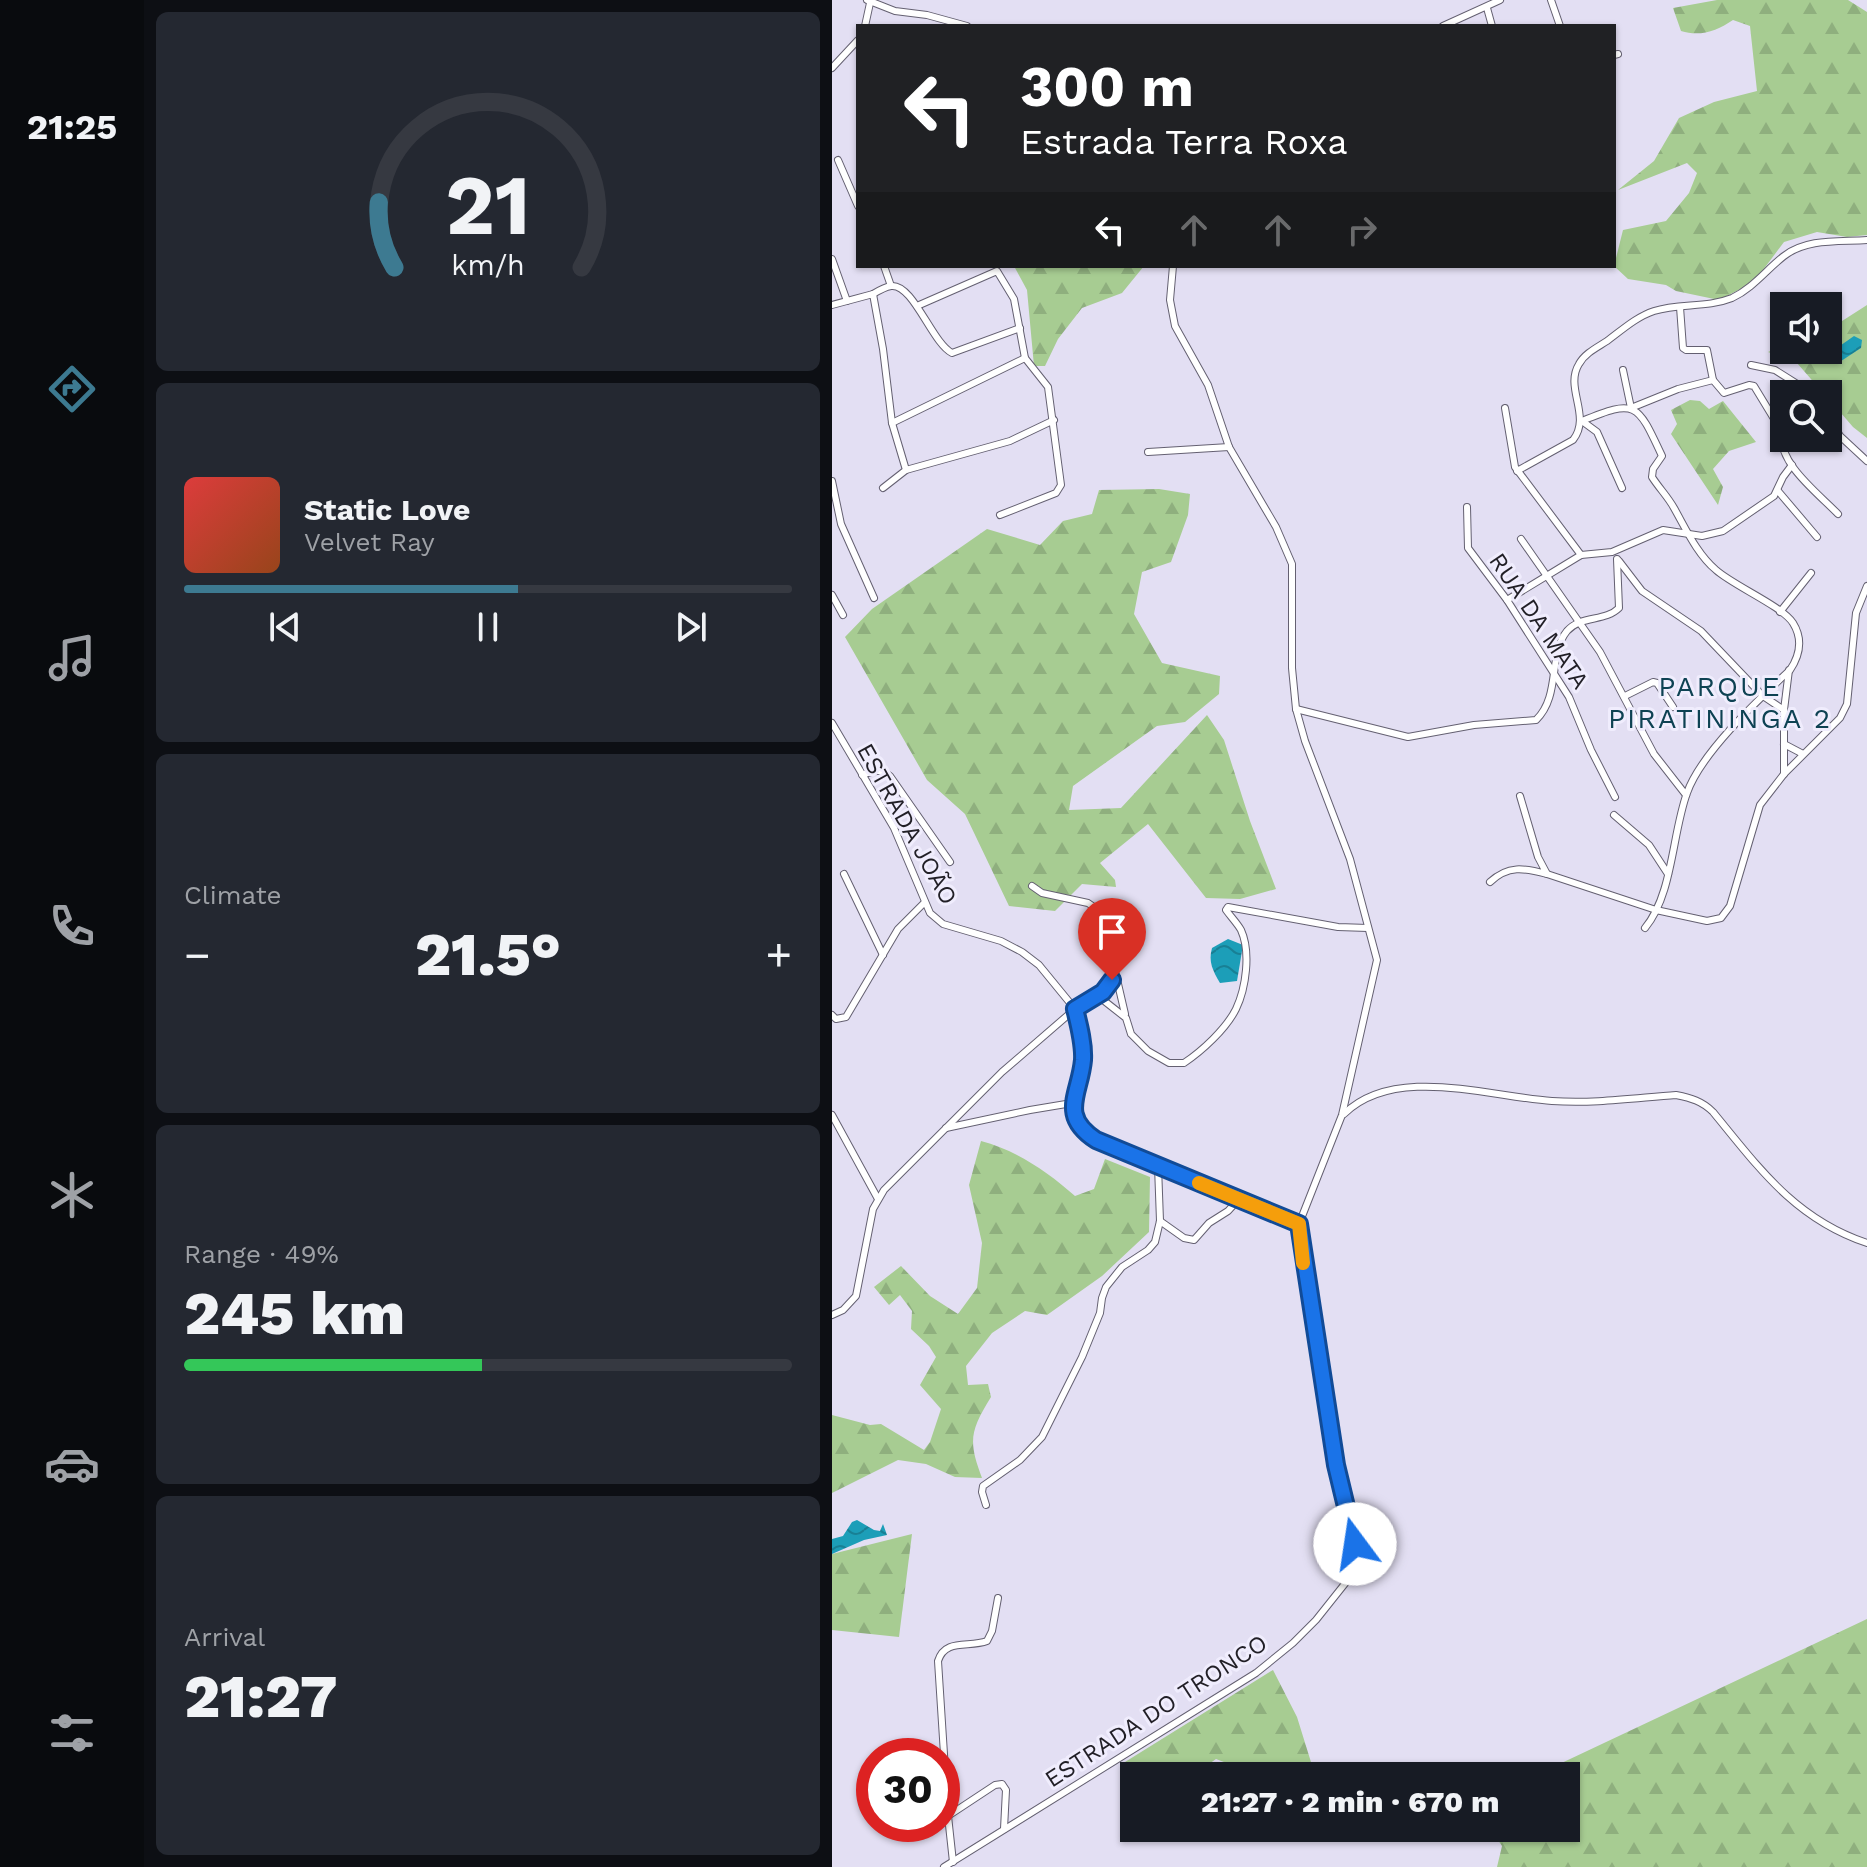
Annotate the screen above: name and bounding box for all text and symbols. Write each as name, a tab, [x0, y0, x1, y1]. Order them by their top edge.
text: 300 m	[1020, 54, 1194, 120]
icon: left	[888, 56, 992, 160]
text: 21:25	[27, 106, 117, 148]
text: Estrada Terra Roxa	[1020, 121, 1348, 163]
text: 21	[445, 156, 531, 253]
icon: left	[1088, 208, 1132, 252]
icon: ahead	[1172, 208, 1216, 252]
icon: ahead	[1256, 208, 1300, 252]
icon: right	[1340, 208, 1384, 252]
text: km/h	[451, 248, 525, 282]
map controls	[1770, 292, 1842, 452]
button: sound	[1770, 292, 1842, 364]
icon: directions	[44, 361, 100, 417]
button: search	[1770, 380, 1842, 452]
text: Static Love	[304, 492, 470, 527]
text: Velvet Ray	[304, 527, 435, 557]
street label: RUA DA MATA	[1483, 548, 1595, 694]
icon: previous	[263, 605, 307, 649]
icon: pause	[466, 605, 510, 649]
icon: next	[669, 605, 713, 649]
icon: music	[44, 630, 100, 686]
district label: PARQUE PIRATININGA 2	[1608, 670, 1832, 735]
street label: ESTRADA JOÃO	[851, 739, 963, 909]
text: Climate	[184, 880, 282, 910]
icon: phone	[44, 898, 100, 954]
pin	[1078, 898, 1146, 980]
icon: arrive	[1090, 910, 1134, 954]
text: 21.5°	[415, 919, 561, 990]
text: −	[184, 929, 211, 981]
text: +	[765, 929, 792, 981]
icon: climate	[44, 1167, 100, 1223]
text: Range · 49%	[184, 1239, 339, 1269]
text: 245 km	[184, 1278, 405, 1349]
icon: car	[44, 1436, 100, 1492]
position arrow	[1313, 1502, 1397, 1586]
text: Arrival	[184, 1622, 265, 1652]
street label: ESTRADA DO TRONCO	[1040, 1629, 1272, 1793]
text: 21:27	[184, 1661, 338, 1732]
icon: filters	[44, 1705, 100, 1761]
speed limit sign: 30	[856, 1738, 960, 1842]
text: 21:27 · 2 min · 670 m	[1201, 1784, 1499, 1819]

